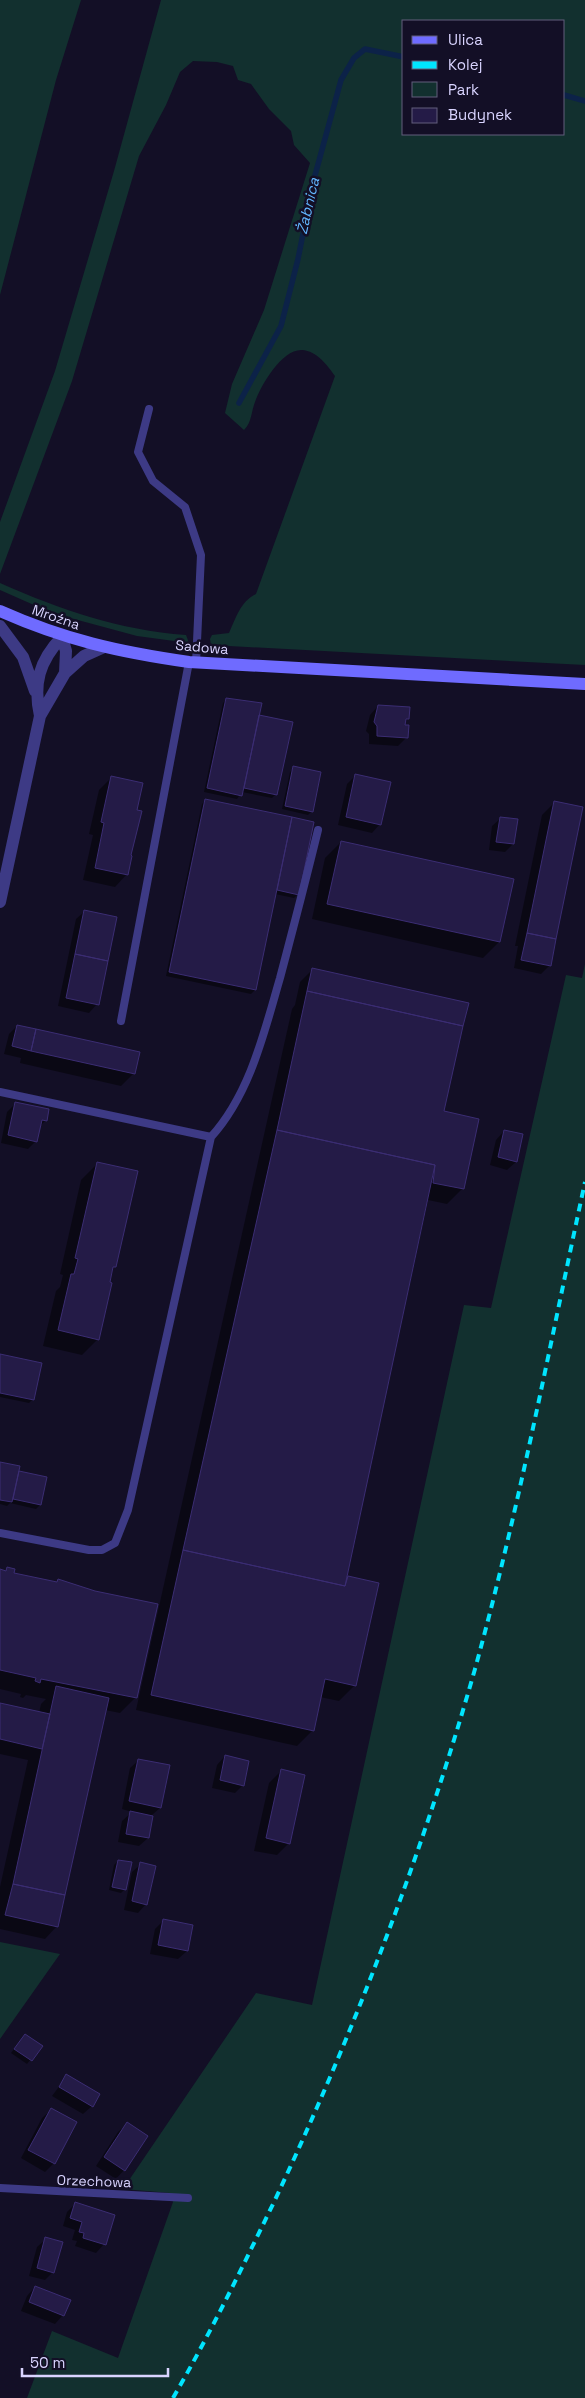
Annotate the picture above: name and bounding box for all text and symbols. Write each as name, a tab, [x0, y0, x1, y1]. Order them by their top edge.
legend	[402, 20, 565, 135]
text: Ulica	[448, 30, 483, 49]
text: Kolej	[448, 55, 482, 74]
text: Park	[448, 80, 479, 99]
text: Budynek	[448, 105, 512, 124]
water label: Żabnica	[292, 175, 323, 236]
street label: Mroźna	[30, 600, 82, 634]
street label: Sadowa	[175, 636, 229, 658]
street label: Orzechowa	[56, 2171, 132, 2191]
scale bar	[22, 2346, 169, 2378]
text: 50 m	[30, 2353, 65, 2372]

